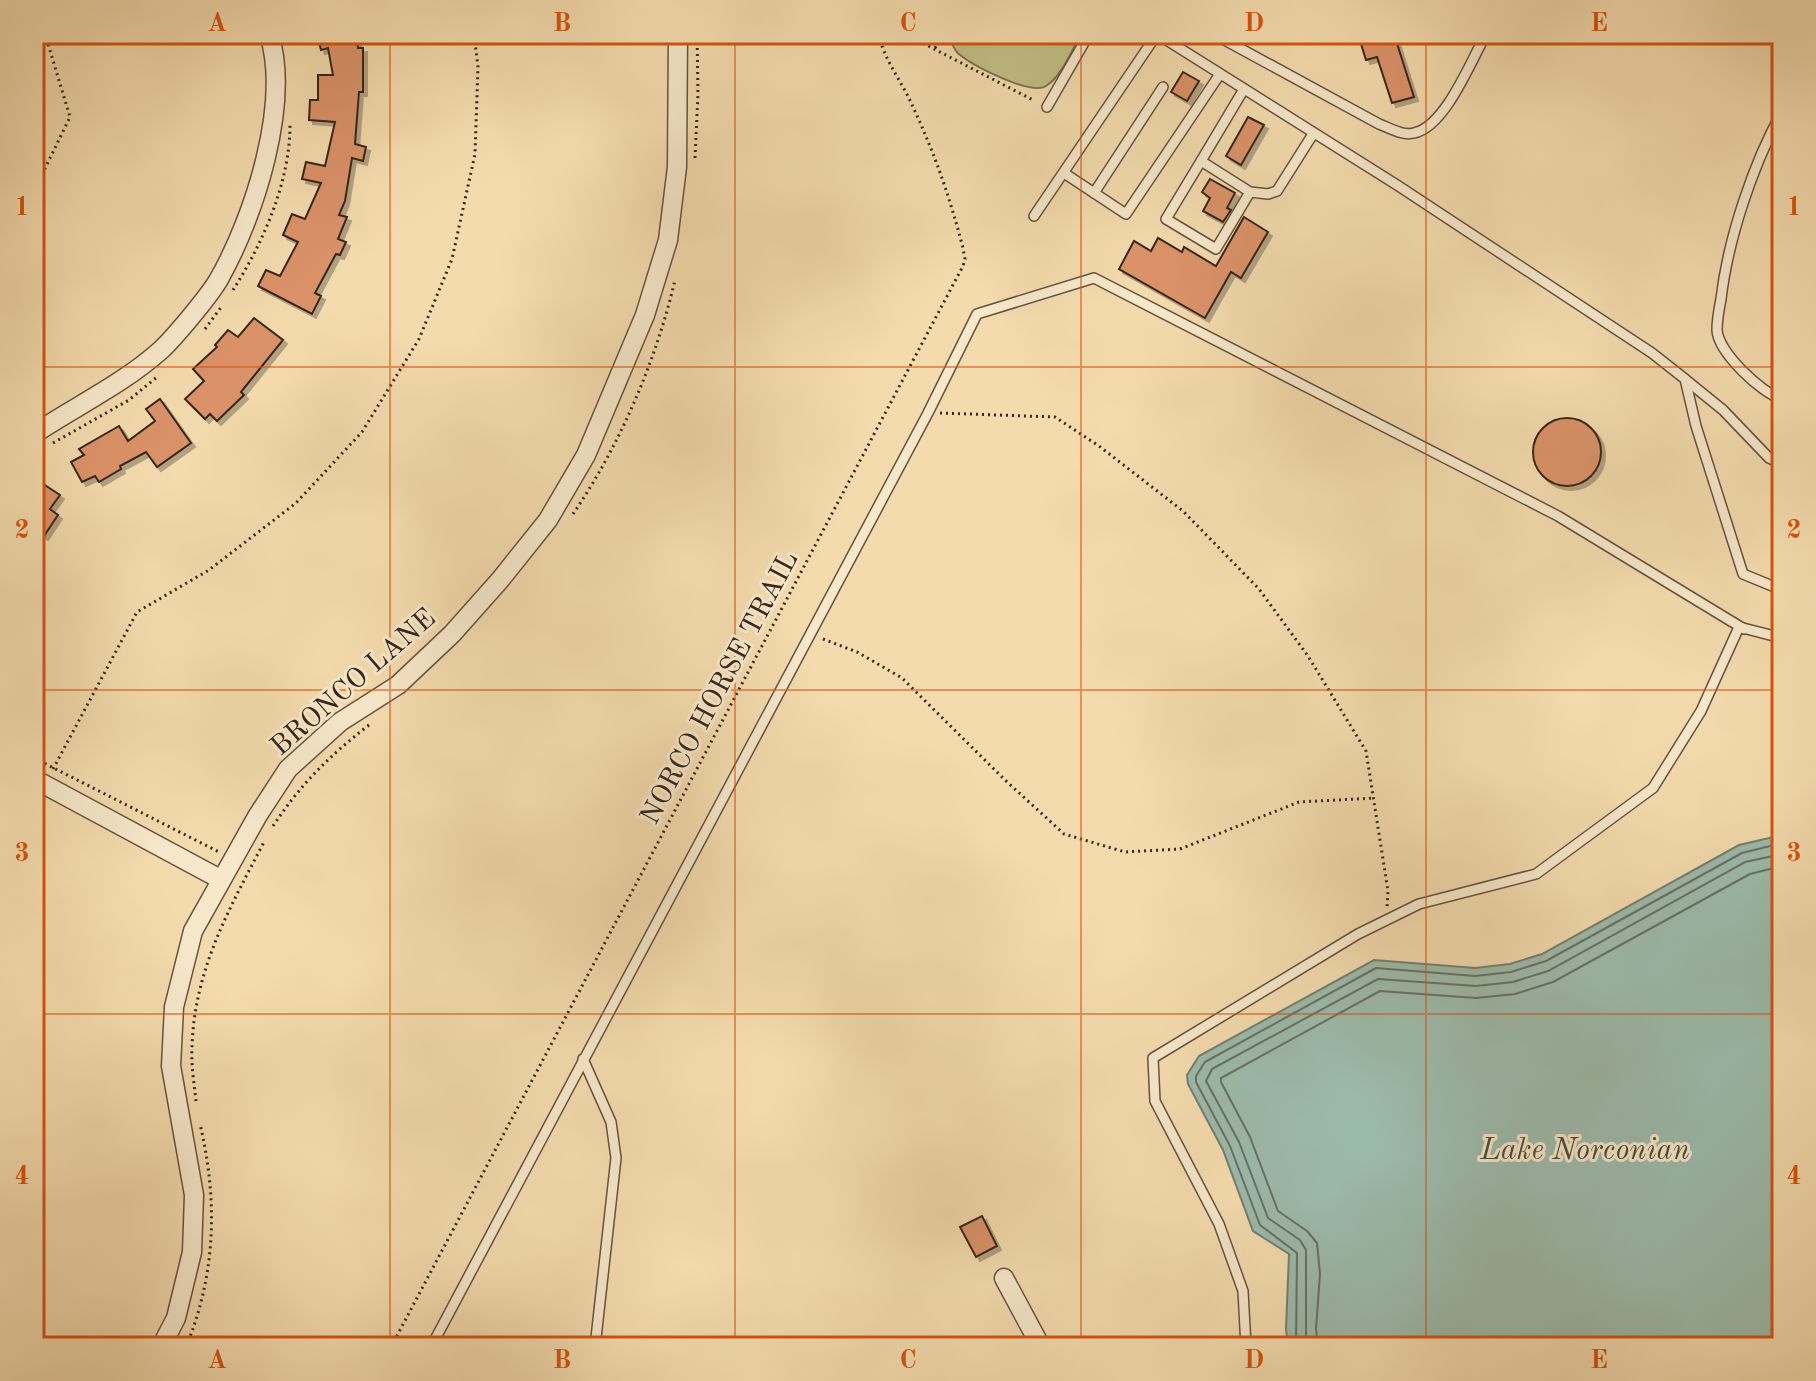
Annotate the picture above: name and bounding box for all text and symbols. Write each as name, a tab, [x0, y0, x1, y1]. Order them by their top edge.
text: A	[207, 11, 227, 37]
text: B	[553, 11, 571, 37]
text: C	[899, 11, 917, 37]
text: D	[1244, 11, 1264, 37]
text: E	[1590, 11, 1608, 37]
text: 1	[14, 195, 30, 221]
text: 1	[1786, 195, 1802, 221]
text: 2	[14, 518, 30, 544]
text: 2	[1786, 518, 1802, 544]
street label: NORCO HORSE TRAIL	[637, 547, 805, 830]
street label: BRONCO LANE	[266, 605, 442, 762]
text: 3	[14, 841, 30, 867]
text: 3	[1786, 841, 1802, 867]
water label: Lake Norconian	[1479, 1136, 1690, 1166]
text: 4	[14, 1164, 30, 1190]
text: 4	[1786, 1164, 1802, 1190]
text: A	[207, 1348, 227, 1374]
text: B	[553, 1348, 571, 1374]
text: C	[899, 1348, 917, 1374]
text: D	[1244, 1348, 1264, 1374]
text: E	[1590, 1348, 1608, 1374]

